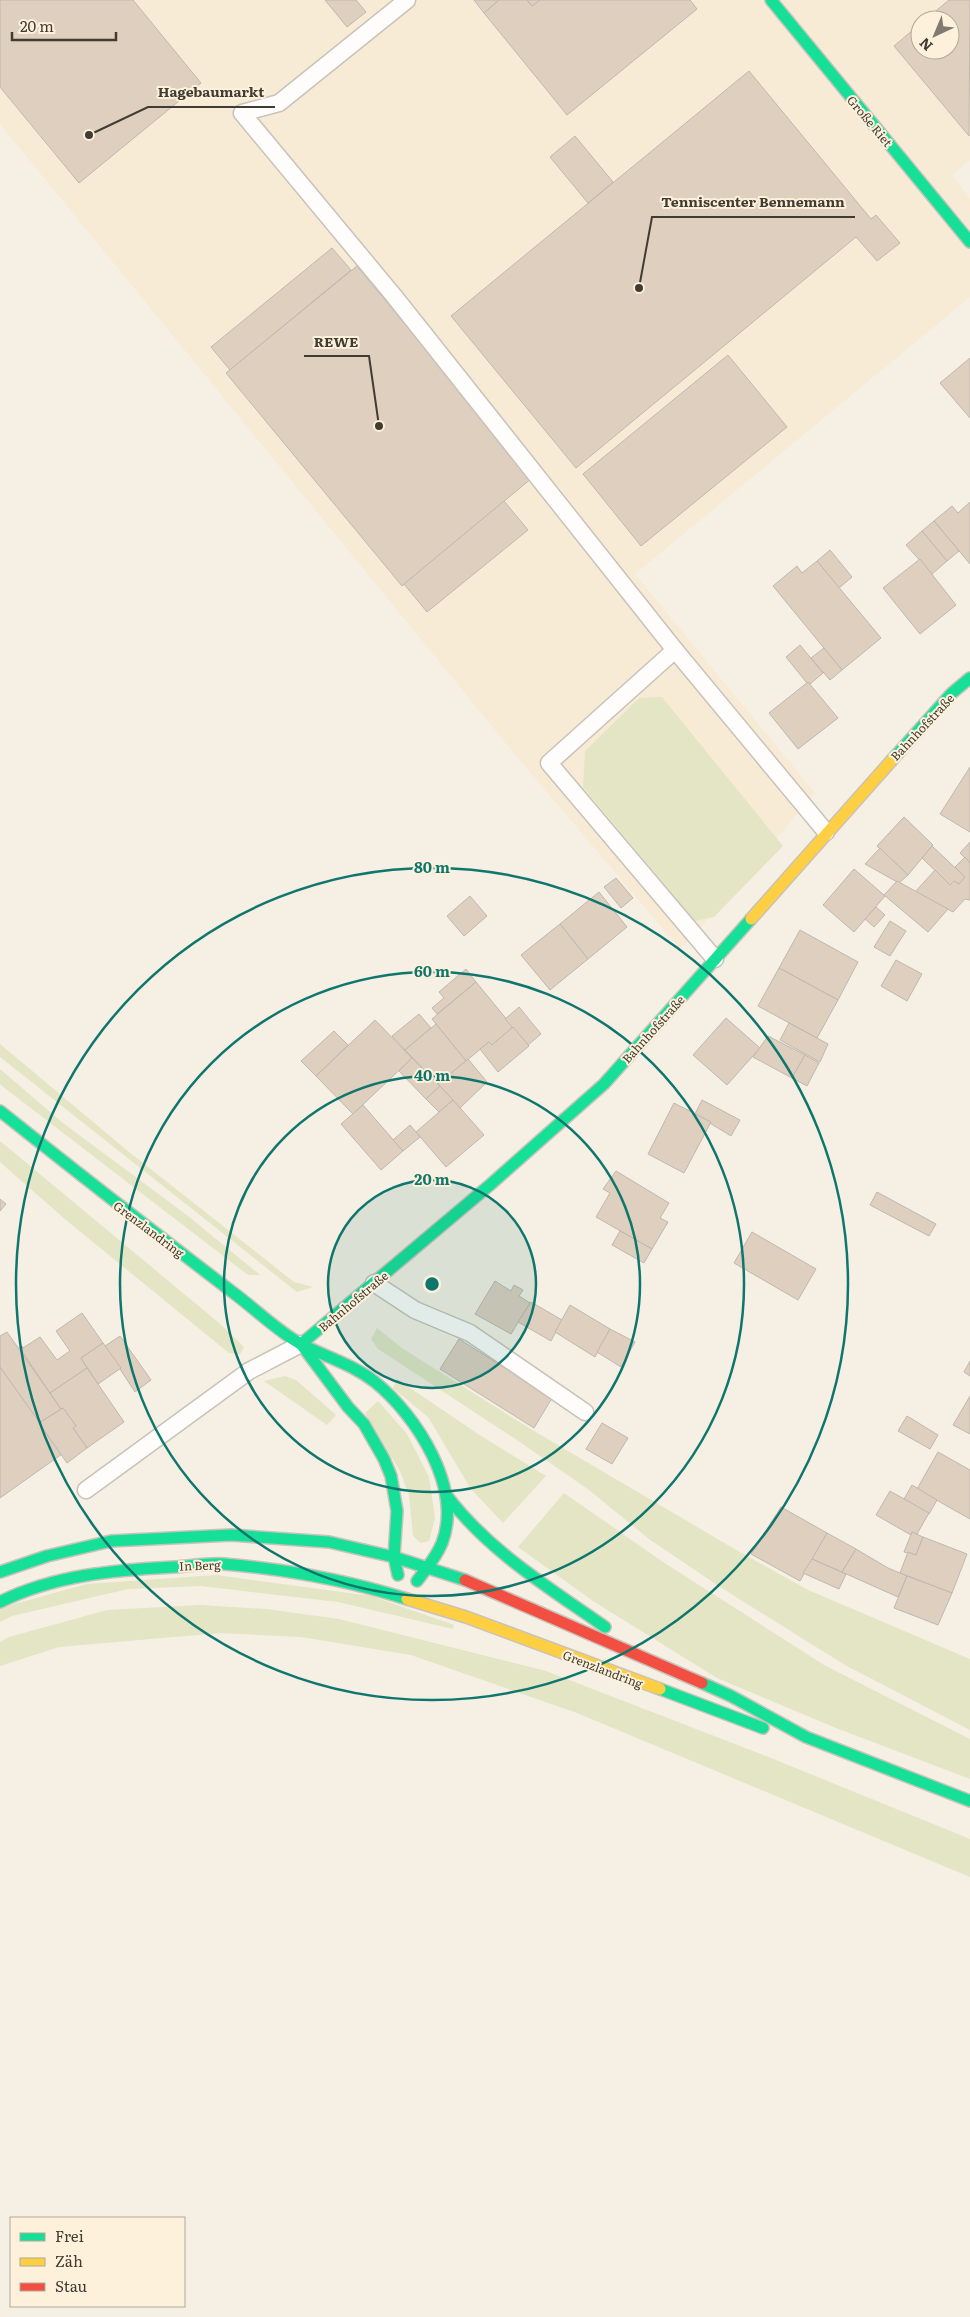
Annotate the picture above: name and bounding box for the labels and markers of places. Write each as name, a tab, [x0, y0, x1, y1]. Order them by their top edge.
callout: Hagebaumarkt	[148, 78, 275, 107]
callout: Tenniscenter Bennemann	[652, 188, 855, 217]
callout: REWE	[304, 327, 369, 356]
centre of rings	[423, 1275, 441, 1293]

